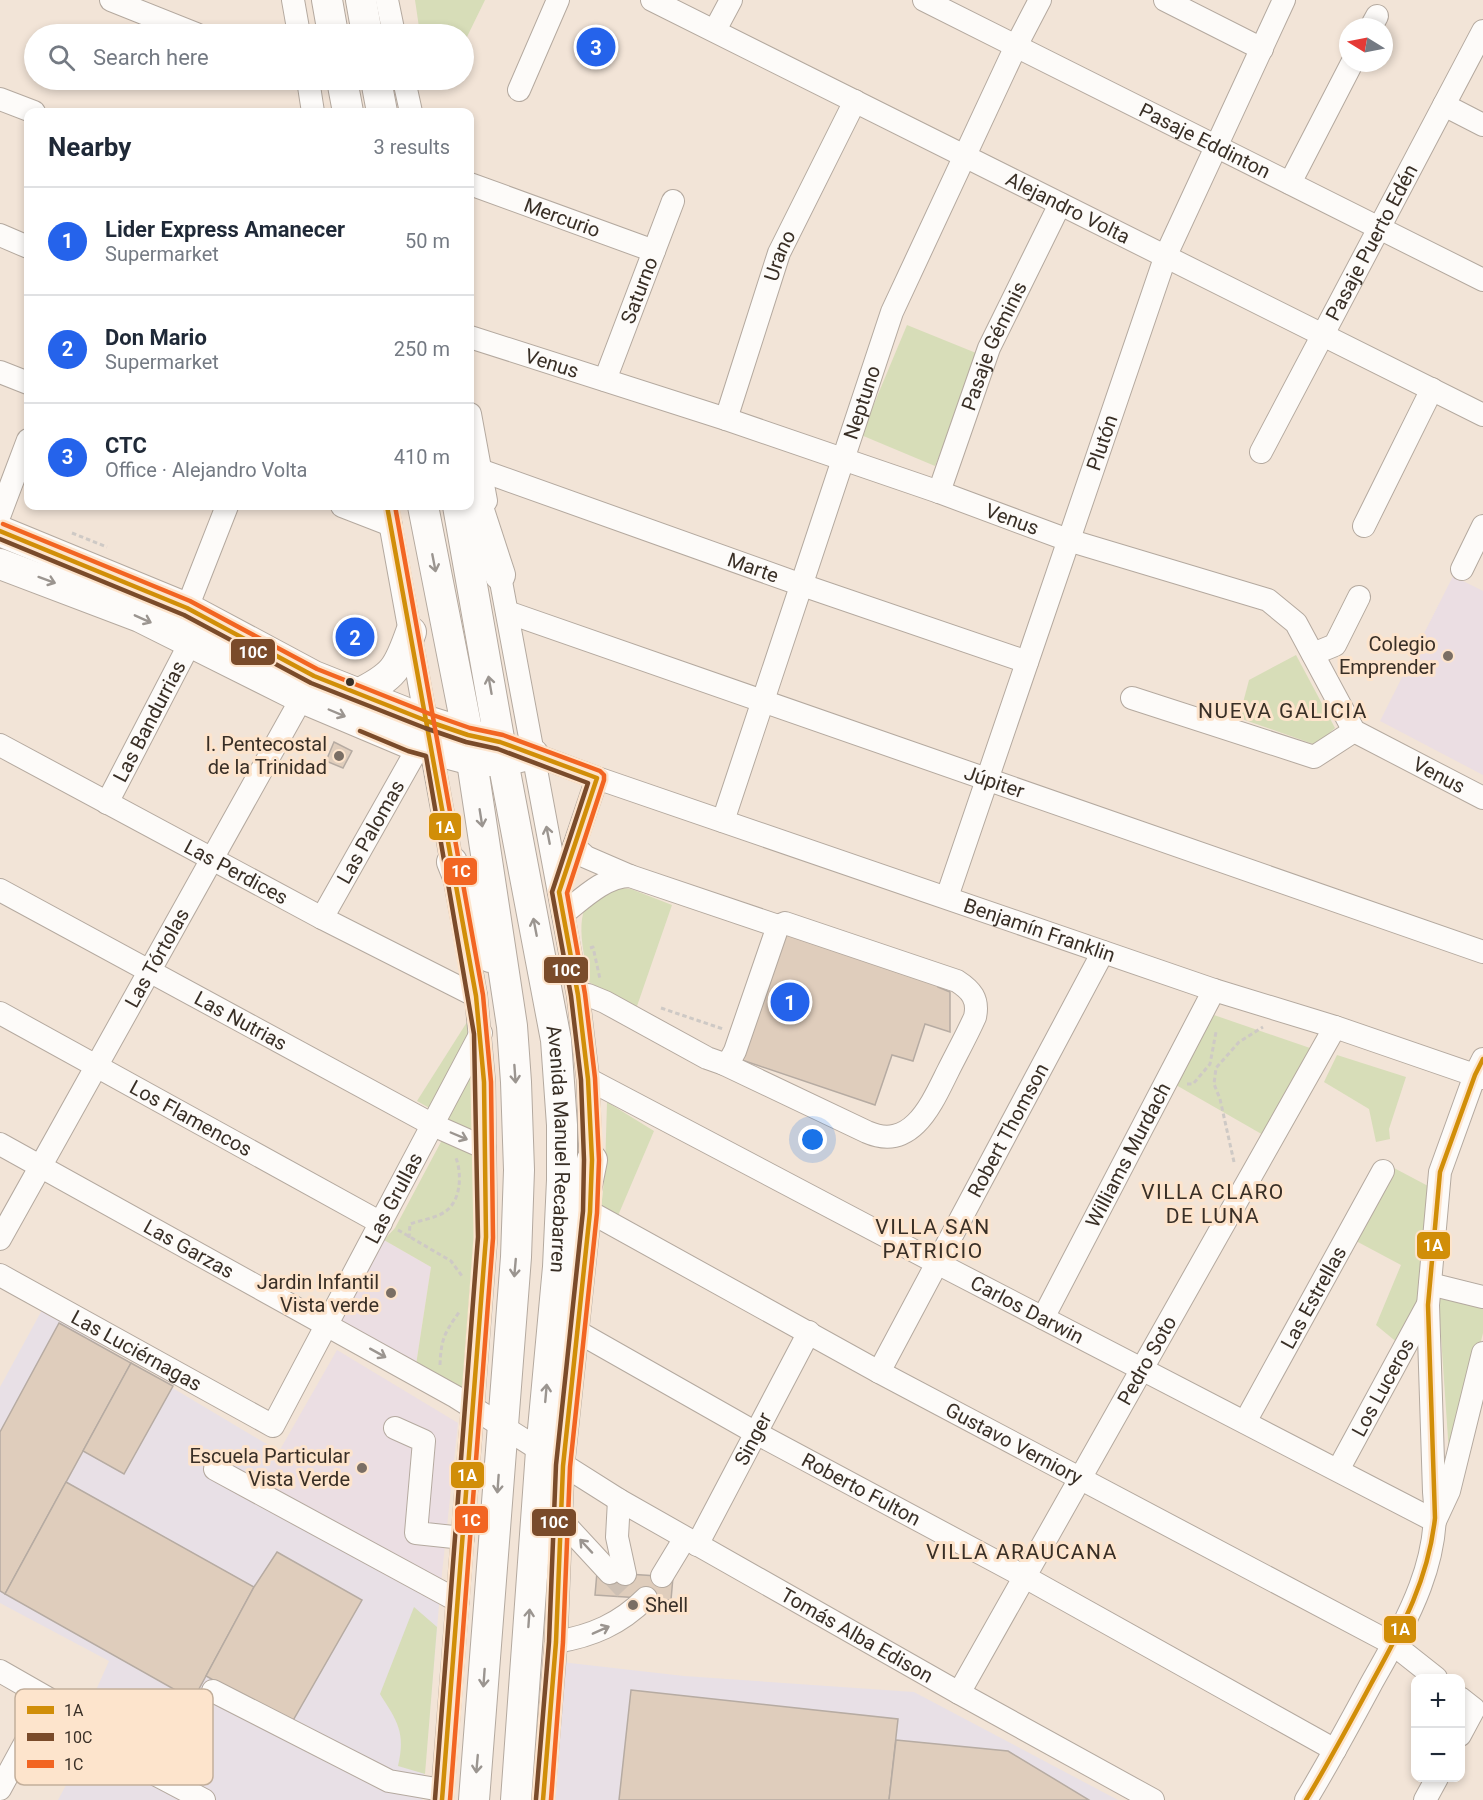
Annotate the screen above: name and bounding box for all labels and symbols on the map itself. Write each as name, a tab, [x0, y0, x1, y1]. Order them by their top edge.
north arrow	[1339, 18, 1393, 72]
pin: 3	[576, 24, 616, 70]
street label: Pasaje Eddinton	[1135, 98, 1274, 183]
street label: Pasaje Puerto Edén	[1320, 160, 1423, 325]
street label: Alejandro Volta	[1002, 167, 1134, 249]
street label: Mercurio	[521, 193, 603, 242]
street label: Urano	[759, 226, 801, 284]
street label: Saturno	[616, 253, 663, 327]
street label: Pasaje Géminis	[956, 278, 1032, 414]
street label: Venus	[522, 343, 582, 383]
street label: Neptuno	[839, 363, 885, 442]
street label: Plutón	[1081, 412, 1123, 474]
street label: Venus	[982, 498, 1042, 540]
street label: Marte	[724, 547, 782, 588]
one-way arrow	[429, 553, 440, 572]
one-way arrow	[37, 576, 56, 587]
one-way arrow	[134, 614, 152, 625]
pin: 2	[336, 614, 374, 660]
place label: Colegio Emprender	[1339, 632, 1436, 679]
line badge: 10C	[230, 638, 276, 666]
text: 10C	[239, 643, 267, 662]
marker: Colegio Emprender	[1441, 649, 1455, 663]
street label: Las Bandurrias	[108, 657, 191, 786]
one-way arrow	[484, 675, 495, 695]
unlabelled marker	[344, 676, 356, 688]
district label: NUEVA GALICIA	[1198, 699, 1368, 723]
one-way arrow	[328, 708, 346, 719]
place label: I. Pentecostal de la Trinidad	[206, 732, 327, 779]
marker: I. Pentecostal de la Trinidad	[332, 749, 346, 763]
street label: Venus	[1409, 752, 1469, 799]
street label: Júpiter	[961, 760, 1028, 803]
street label: Las Palomas	[332, 776, 409, 888]
one-way arrow	[476, 808, 487, 827]
line badge: 1A	[428, 812, 462, 841]
text: 1A	[435, 818, 455, 837]
one-way arrow	[542, 826, 553, 845]
street label: Las Perdices	[180, 834, 292, 909]
line badge: 1C	[443, 857, 478, 886]
text: 1C	[451, 862, 471, 881]
street label: Benjamín Franklin	[961, 893, 1118, 967]
street label: Las Tórtolas	[120, 904, 194, 1012]
one-way arrow	[529, 918, 540, 938]
line badge: 10C	[543, 956, 589, 984]
text: 10C	[552, 961, 580, 980]
pin: 1	[770, 980, 810, 1024]
street label: Las Nutrias	[190, 986, 291, 1056]
street label: Avenida Manuel Recabarren	[541, 1023, 574, 1274]
street label: Robert Thomson	[962, 1059, 1054, 1201]
one-way arrow	[510, 1063, 521, 1083]
street label: Los Flamencos	[126, 1075, 256, 1161]
street label: Williams Murdach	[1080, 1078, 1176, 1231]
your location	[798, 1125, 827, 1154]
one-way arrow	[450, 1131, 468, 1143]
street label: Las Grullas	[360, 1148, 428, 1247]
district label: VILLA CLARO DE LUNA	[1141, 1180, 1285, 1228]
street label: Las Garzas	[140, 1214, 238, 1283]
district label: VILLA SAN PATRICIO	[875, 1215, 991, 1263]
line badge: 1A	[1416, 1231, 1451, 1260]
text: 1A	[1423, 1236, 1443, 1255]
street label: Las Estrellas	[1276, 1242, 1351, 1353]
one-way arrow	[509, 1258, 520, 1278]
place label: Jardin Infantil Vista verde	[257, 1270, 379, 1317]
street label: Carlos Darwin	[966, 1270, 1088, 1349]
marker: Jardin Infantil Vista verde	[384, 1286, 398, 1300]
street label: Las Luciérnagas	[67, 1305, 206, 1396]
street label: Pedro Soto	[1112, 1312, 1181, 1409]
street label: Los Luceros	[1346, 1334, 1419, 1441]
one-way arrow	[369, 1347, 386, 1359]
one-way arrow	[541, 1383, 552, 1403]
street label: Gustavo Verniory	[941, 1397, 1087, 1490]
street label: Singer	[729, 1408, 777, 1469]
place label: Escuela Particular Vista Verde	[189, 1444, 350, 1491]
street label: Roberto Fulton	[798, 1448, 925, 1531]
marker: Escuela Particular Vista Verde	[355, 1461, 369, 1475]
line badge: 1A	[450, 1461, 485, 1489]
text: 1A	[457, 1466, 477, 1485]
one-way arrow	[492, 1473, 503, 1493]
line badge: 1C	[454, 1505, 489, 1534]
line badge: 10C	[531, 1508, 577, 1537]
text: 1C	[461, 1511, 481, 1530]
text: 10C	[540, 1513, 568, 1532]
one-way arrow	[579, 1539, 593, 1554]
district label: VILLA ARAUCANA	[926, 1540, 1118, 1564]
street label: Tomás Alba Edison	[777, 1582, 937, 1688]
place label: Shell	[645, 1593, 688, 1617]
marker: Shell	[626, 1598, 640, 1612]
one-way arrow	[524, 1609, 535, 1629]
line badge: 1A	[1383, 1615, 1417, 1644]
text: 1A	[1390, 1620, 1410, 1639]
one-way arrow	[591, 1624, 609, 1635]
one-way arrow	[478, 1668, 489, 1688]
legend	[15, 1689, 213, 1785]
text: 1A	[64, 1701, 84, 1720]
text: 10C	[64, 1728, 92, 1747]
one-way arrow	[471, 1754, 482, 1774]
text: 1C	[64, 1755, 83, 1774]

